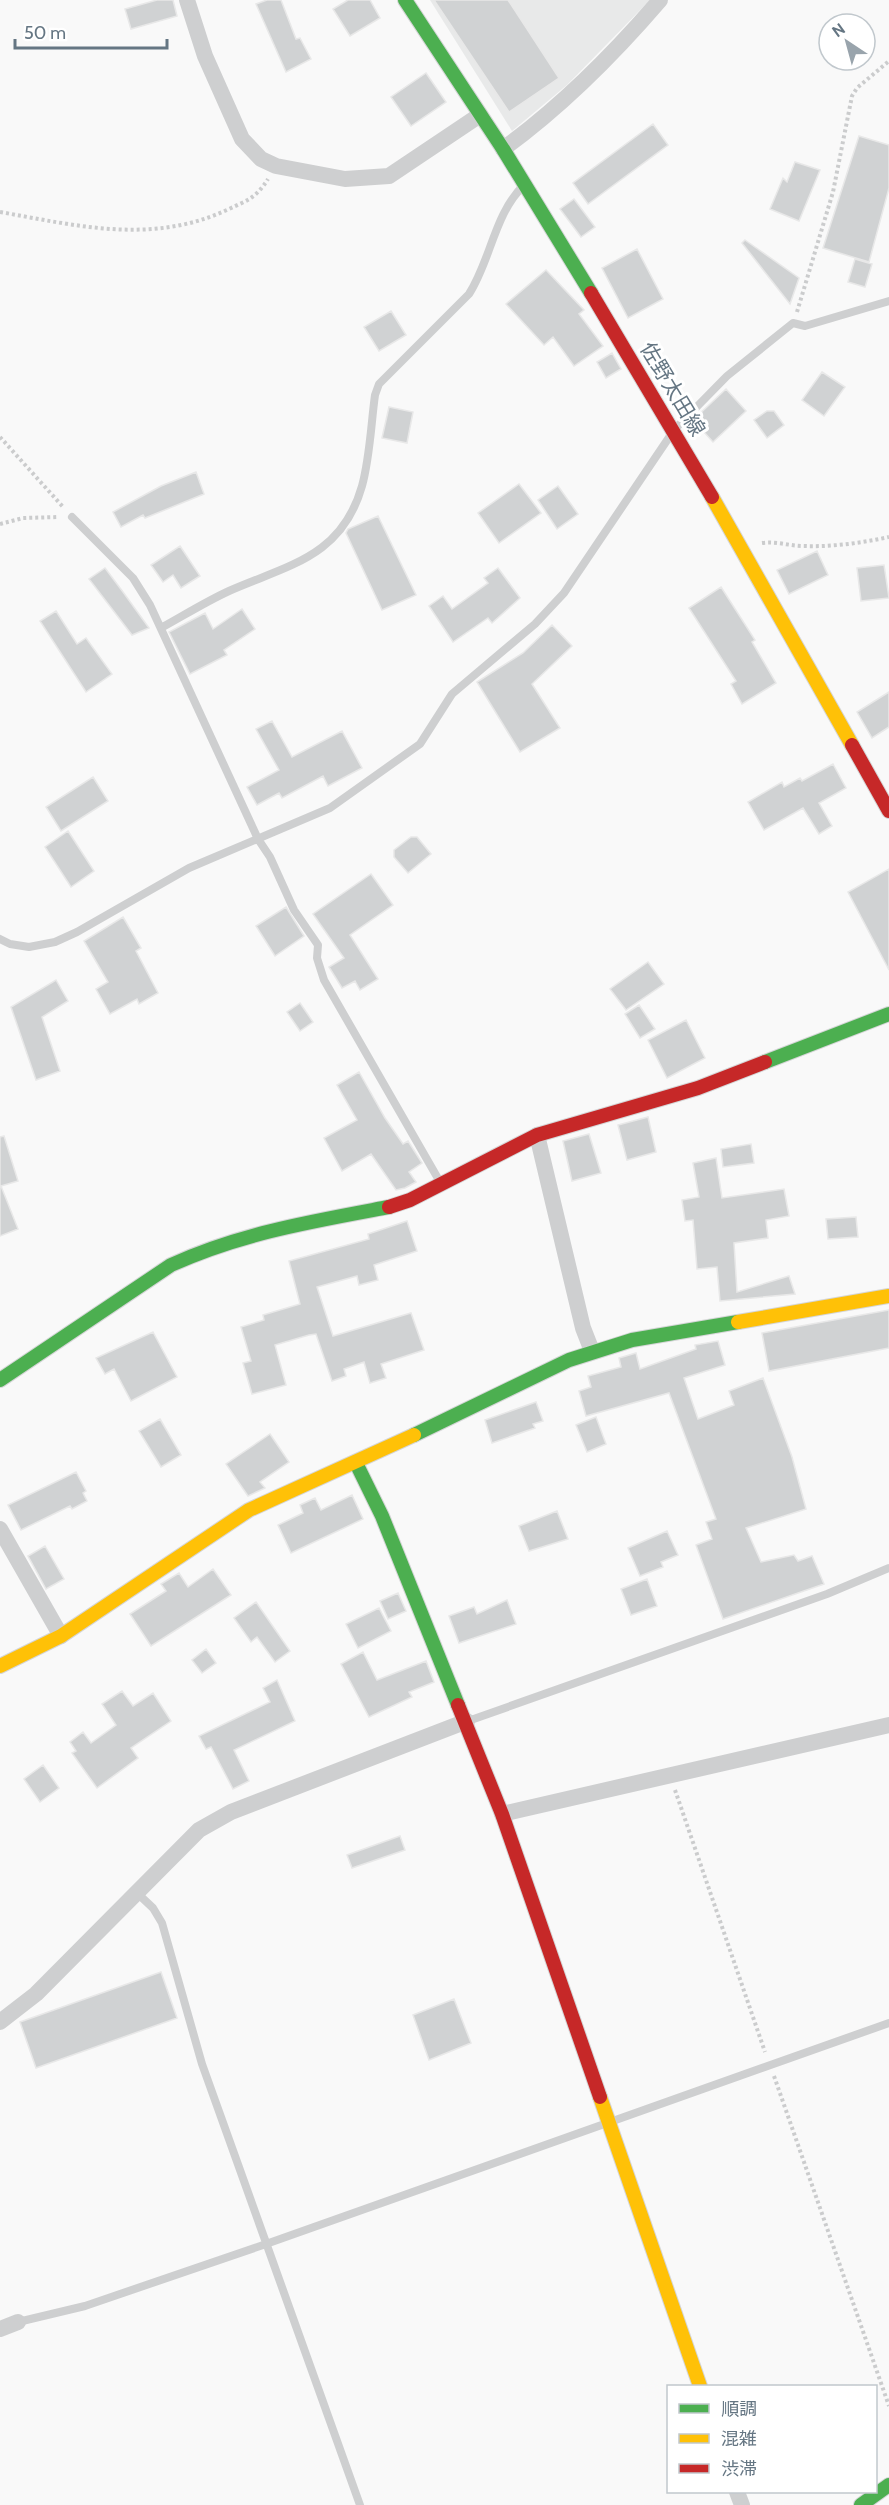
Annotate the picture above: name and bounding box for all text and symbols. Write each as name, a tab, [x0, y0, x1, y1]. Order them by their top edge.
scale bar	[15, 12, 166, 50]
north arrow	[817, 12, 877, 72]
text: N	[828, 19, 849, 41]
text: 50 m	[24, 22, 66, 44]
street label: 佐野太田線	[635, 338, 711, 440]
legend	[667, 2385, 877, 2493]
text: 順調	[721, 2398, 757, 2420]
text: 混雑	[721, 2428, 757, 2450]
text: 渋滞	[721, 2458, 757, 2480]

